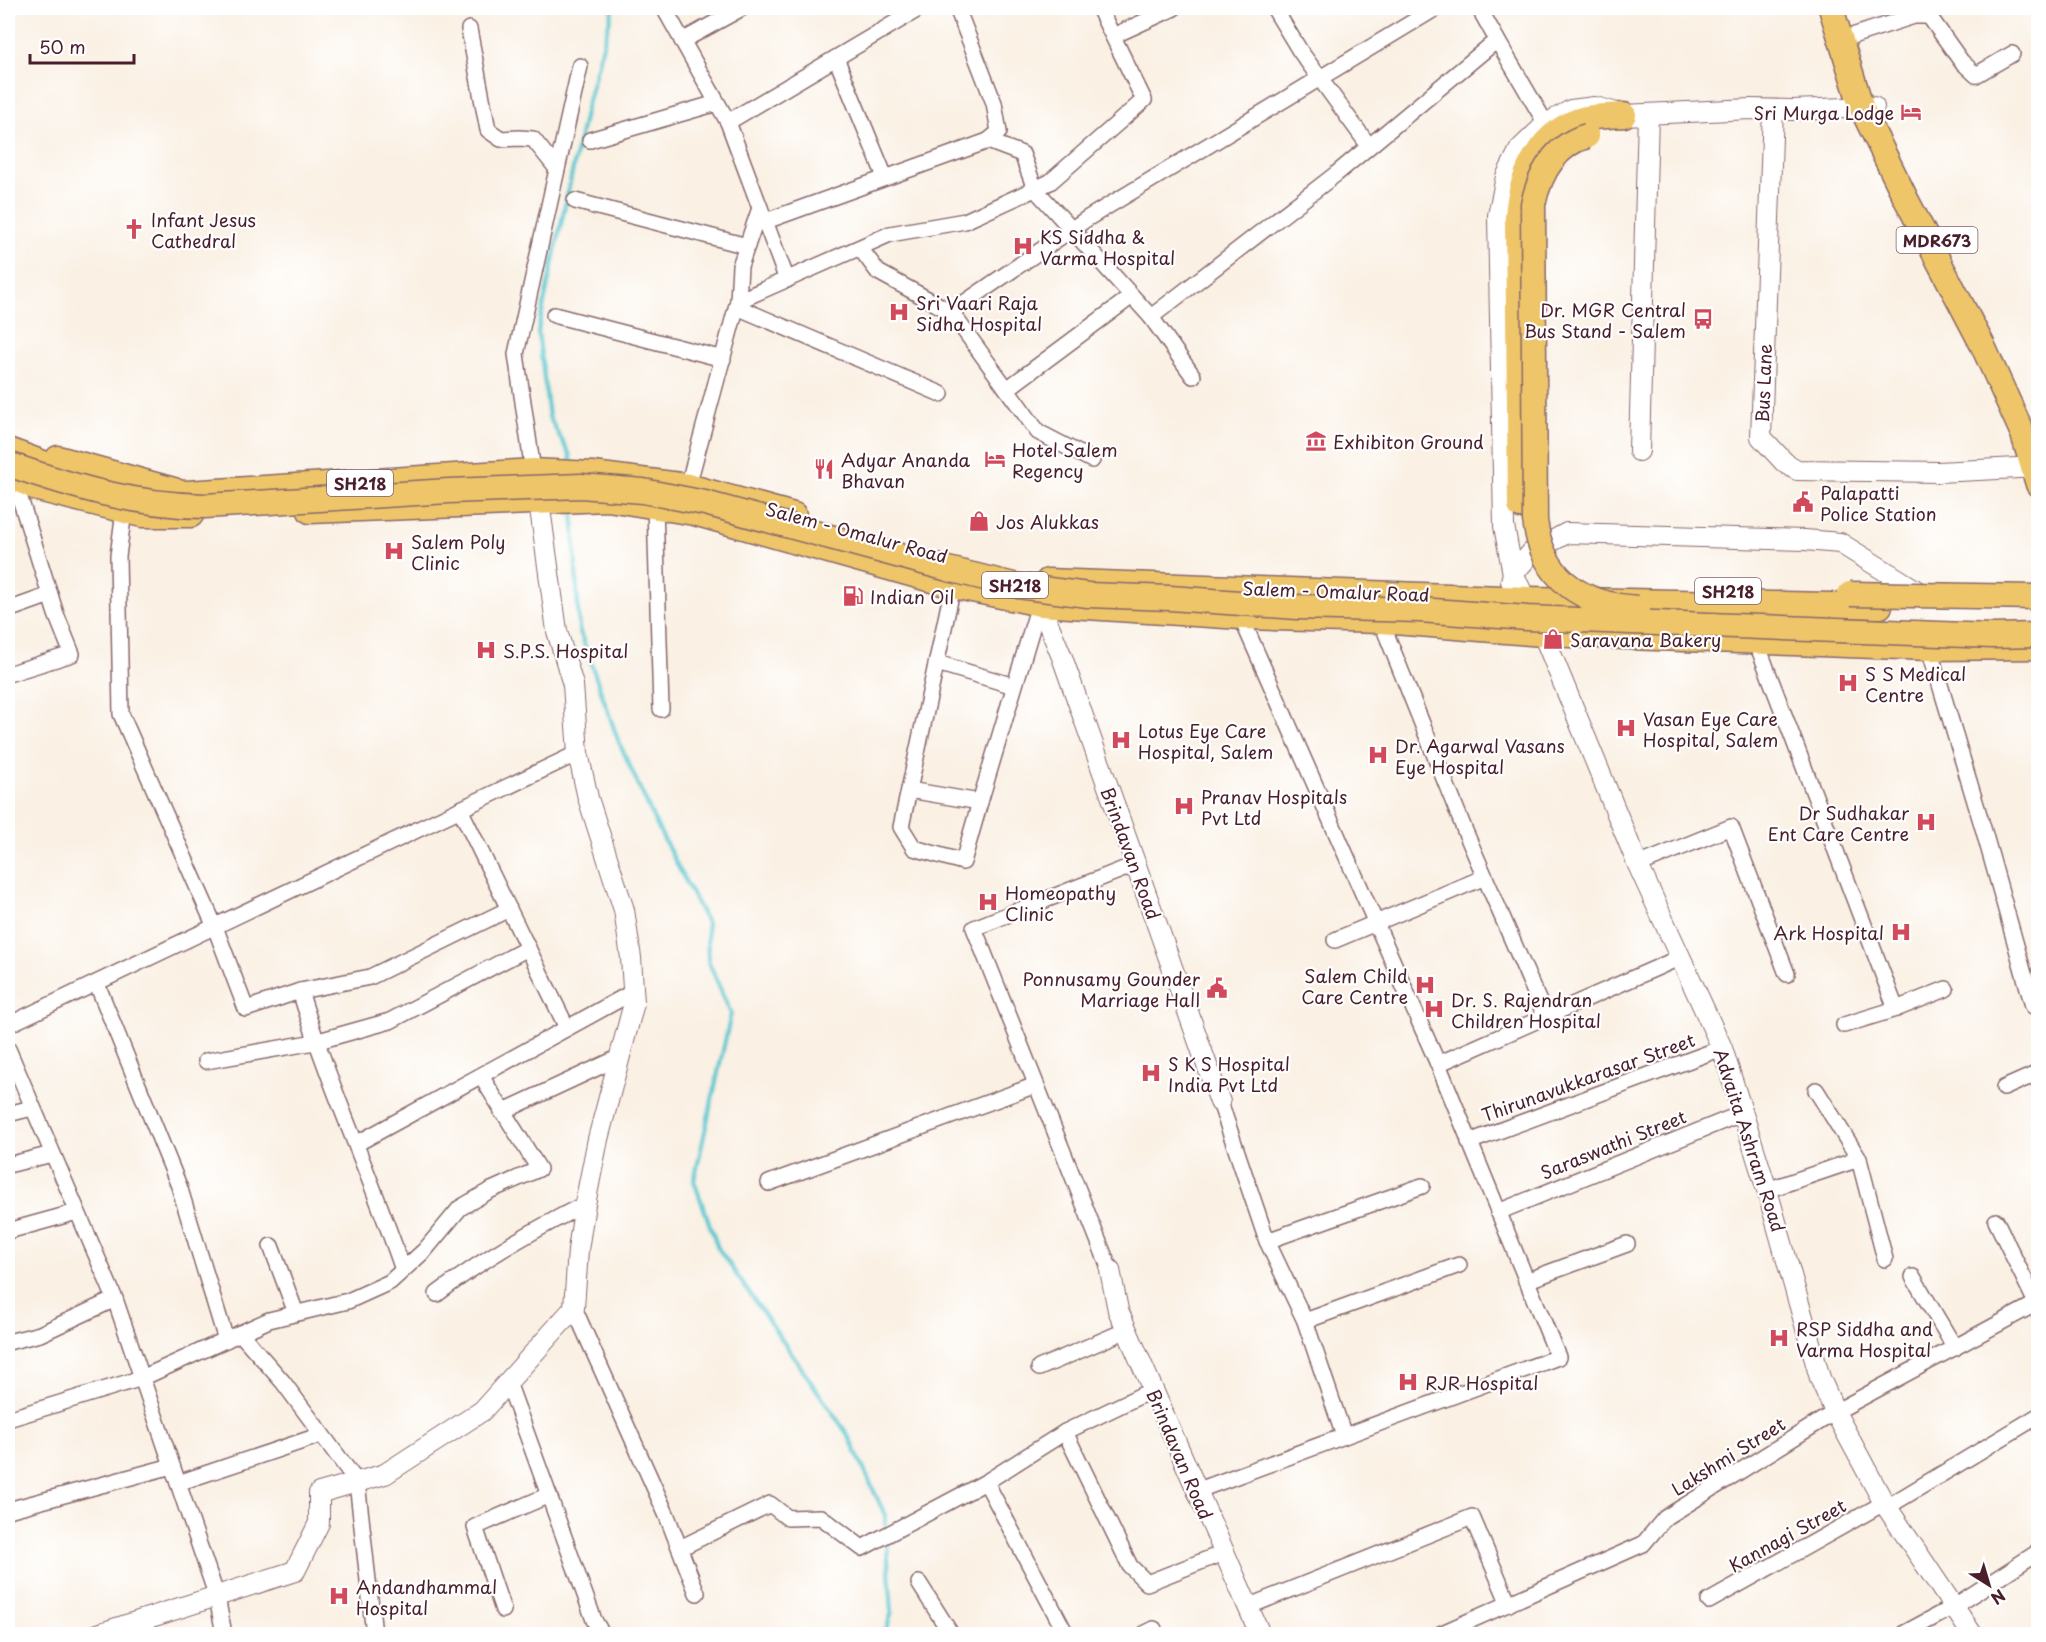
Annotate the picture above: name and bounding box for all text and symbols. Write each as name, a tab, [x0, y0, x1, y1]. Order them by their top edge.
scale bar	[30, 27, 134, 65]
text: 50 m	[39, 33, 86, 60]
place label: Sri Murga Lodge	[1754, 99, 1894, 126]
hotel icon: Sri Murga Lodge	[1899, 100, 1923, 124]
place label: Infant Jesus Cathedral	[151, 206, 256, 254]
church icon: Infant Jesus Cathedral	[122, 217, 146, 241]
place label: KS Siddha & Varma Hospital	[1040, 223, 1175, 271]
road number: MDR673	[1896, 227, 1978, 253]
hospital icon: KS Siddha & Varma Hospital	[1011, 234, 1035, 258]
place label: Sri Vaari Raja Sidha Hospital	[916, 289, 1042, 337]
place label: Dr. MGR Central Bus Stand - Salem	[1524, 296, 1686, 344]
hospital icon: Sri Vaari Raja Sidha Hospital	[887, 300, 911, 324]
bus stop icon: Dr. MGR Central Bus Stand - Salem	[1691, 307, 1715, 331]
street label: Bus Lane	[1748, 343, 1778, 423]
place label: Exhibiton Ground	[1333, 428, 1484, 455]
museum icon: Exhibiton Ground	[1304, 429, 1328, 453]
place label: Hotel Salem Regency	[1012, 436, 1118, 484]
place label: Adyar Ananda Bhavan	[841, 446, 970, 494]
hotel icon: Hotel Salem Regency	[983, 447, 1007, 471]
restaurant icon: Adyar Ananda Bhavan	[812, 457, 836, 481]
road number: SH218	[327, 470, 393, 496]
place label: Palapatti Police Station	[1820, 479, 1937, 527]
public building icon: Palapatti Police Station	[1791, 490, 1815, 514]
street label: Salem - Omalur Road	[763, 495, 951, 569]
place label: Jos Alukkas	[996, 508, 1099, 535]
shop icon: Jos Alukkas	[967, 509, 991, 533]
place label: Salem Poly Clinic	[411, 528, 505, 576]
hospital icon: Salem Poly Clinic	[382, 539, 406, 563]
road number: SH218	[982, 572, 1048, 598]
street label: Salem - Omalur Road	[1242, 574, 1430, 608]
road number: SH218	[1695, 578, 1761, 604]
place label: Indian Oil	[870, 583, 954, 610]
fuel station icon: Indian Oil	[841, 584, 865, 608]
place label: Saravana Bakery	[1570, 626, 1721, 653]
shop icon: Saravana Bakery	[1541, 627, 1565, 651]
place label: S.P.S. Hospital	[503, 637, 628, 664]
hospital icon: S.P.S. Hospital	[474, 638, 498, 662]
place label: S S Medical Centre	[1865, 660, 1966, 708]
hospital icon: S S Medical Centre	[1836, 671, 1860, 695]
place label: Vasan Eye Care Hospital, Salem	[1643, 705, 1778, 753]
hospital icon: Vasan Eye Care Hospital, Salem	[1614, 716, 1638, 740]
place label: Lotus Eye Care Hospital, Salem	[1138, 717, 1273, 765]
hospital icon: Lotus Eye Care Hospital, Salem	[1109, 728, 1133, 752]
place label: Dr. Agarwal Vasans Eye Hospital	[1395, 732, 1565, 780]
hospital icon: Dr. Agarwal Vasans Eye Hospital	[1366, 743, 1390, 767]
street label: Brindavan Road	[1095, 783, 1167, 923]
place label: Pranav Hospitals Pvt Ltd	[1201, 783, 1347, 831]
hospital icon: Pranav Hospitals Pvt Ltd	[1172, 794, 1196, 818]
place label: Dr Sudhakar Ent Care Centre	[1768, 799, 1910, 847]
hospital icon: Dr Sudhakar Ent Care Centre	[1914, 810, 1938, 834]
place label: Homeopathy Clinic	[1005, 879, 1116, 927]
hospital icon: Homeopathy Clinic	[976, 890, 1000, 914]
place label: Ark Hospital	[1774, 919, 1884, 946]
hospital icon: Ark Hospital	[1889, 920, 1913, 944]
place label: Salem Child Care Centre	[1301, 962, 1408, 1010]
place label: Ponnusamy Gounder Marriage Hall	[1022, 965, 1201, 1013]
hospital icon: Salem Child Care Centre	[1413, 973, 1437, 997]
public building icon: Ponnusamy Gounder Marriage Hall	[1205, 976, 1229, 1000]
place label: Dr. S. Rajendran Children Hospital	[1451, 986, 1601, 1034]
hospital icon: Dr. S. Rajendran Children Hospital	[1422, 997, 1446, 1021]
street label: Thirunavukkarasar Street	[1478, 1026, 1698, 1128]
street label: Advaita Ashram Road	[1708, 1045, 1792, 1235]
place label: S K S Hospital India Pvt Ltd	[1168, 1050, 1290, 1098]
hospital icon: S K S Hospital India Pvt Ltd	[1139, 1061, 1163, 1085]
street label: Saraswathi Street	[1536, 1102, 1690, 1186]
place label: RSP Siddha and Varma Hospital	[1796, 1315, 1933, 1363]
hospital icon: RSP Siddha and Varma Hospital	[1767, 1326, 1791, 1350]
place label: RJR Hospital	[1425, 1369, 1538, 1396]
hospital icon: RJR Hospital	[1396, 1370, 1420, 1394]
street label: Brindavan Road	[1140, 1385, 1220, 1523]
street label: Lakshmi Street	[1666, 1410, 1790, 1502]
street label: Kannagi Street	[1723, 1492, 1851, 1578]
north arrow	[1959, 1555, 2019, 1615]
place label: Andandhammal Hospital	[356, 1573, 497, 1621]
hospital icon: Andandhammal Hospital	[327, 1584, 351, 1608]
text: N	[1986, 1584, 2011, 1611]

